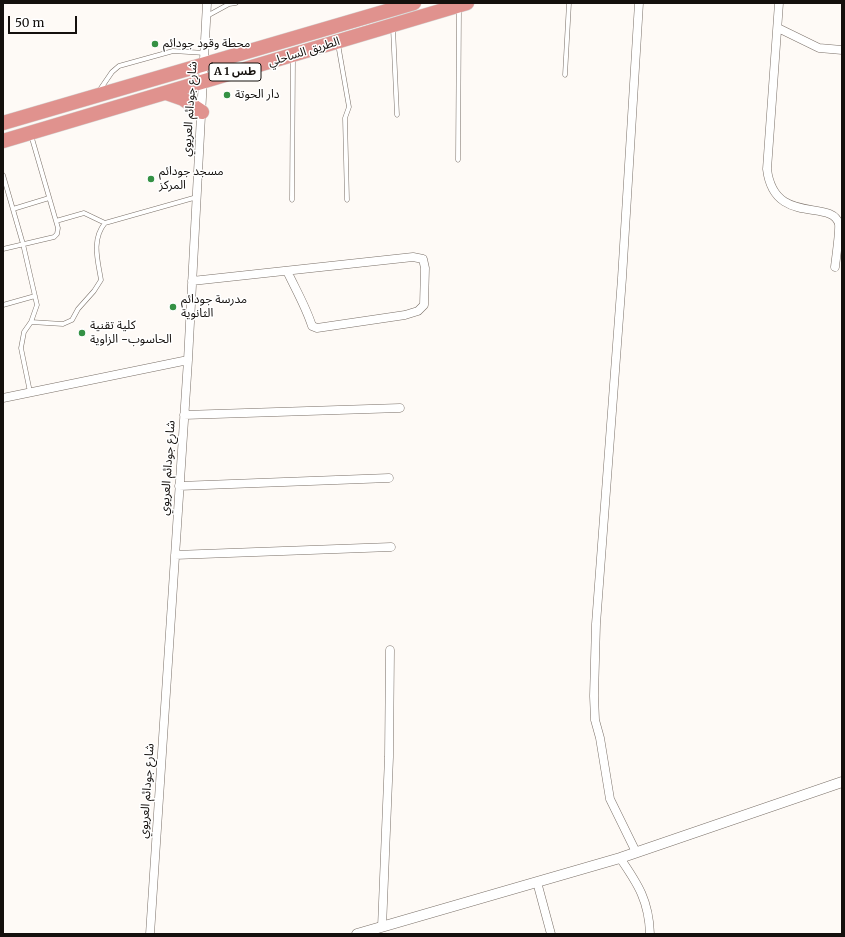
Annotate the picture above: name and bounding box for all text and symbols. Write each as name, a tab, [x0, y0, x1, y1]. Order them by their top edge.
scale bar	[10, 8, 79, 34]
text: 50 m	[15, 15, 44, 30]
street label: الطريق الساحلي	[266, 34, 342, 70]
place label: محطة وقود جودائم	[163, 37, 250, 51]
marker: محطة وقود جودائم	[150, 39, 160, 49]
street label: شارع جودائم العريوي	[179, 61, 201, 157]
road number: A 1 طس	[209, 63, 261, 81]
place label: دار الحوتة	[235, 88, 280, 102]
marker: دار الحوتة	[222, 90, 232, 100]
place label: مسجد جودائم المركز	[159, 165, 224, 193]
marker: مسجد جودائم المركز	[146, 174, 156, 184]
place label: مدرسة جودائم الثانوية	[181, 293, 247, 321]
marker: مدرسة جودائم الثانوية	[168, 302, 178, 312]
place label: كلية تقنية الحاسوب- الزاوية	[90, 319, 172, 347]
marker: كلية تقنية الحاسوب- الزاوية	[77, 328, 87, 338]
street label: شارع جودائم العريوي	[157, 420, 179, 516]
street label: شارع جودائم العريوي	[136, 743, 158, 839]

